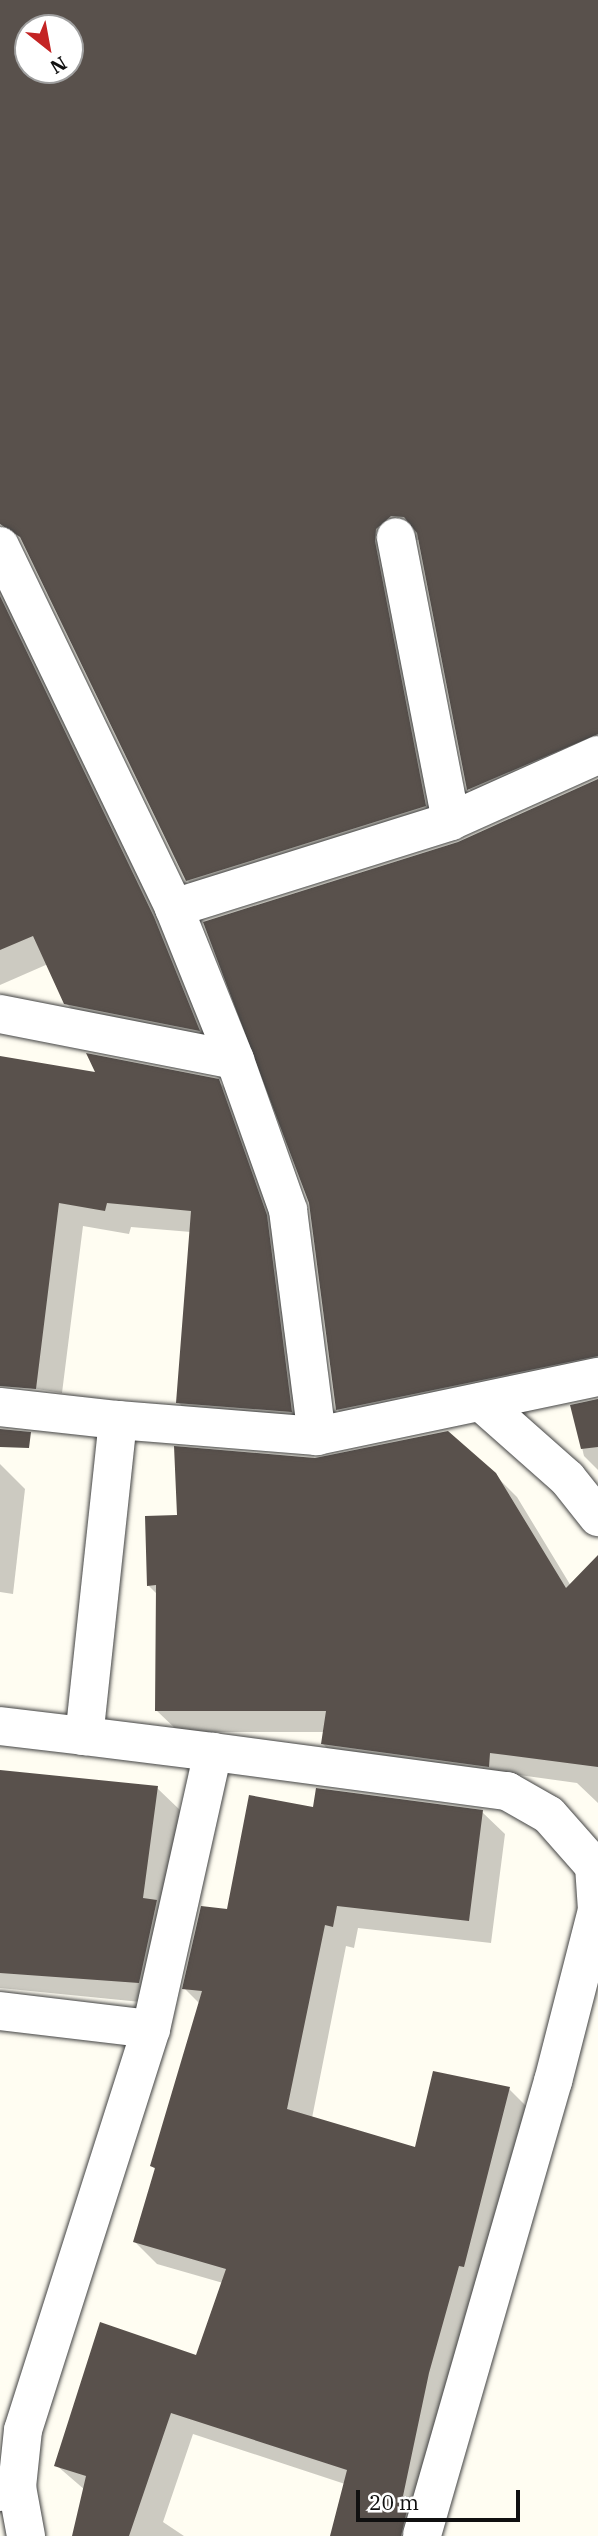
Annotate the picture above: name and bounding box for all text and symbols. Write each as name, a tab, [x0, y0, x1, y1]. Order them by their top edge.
north arrow	[14, 14, 84, 84]
text: N	[46, 51, 71, 79]
scale bar	[360, 2476, 524, 2520]
text: 20 m	[369, 2488, 419, 2516]

